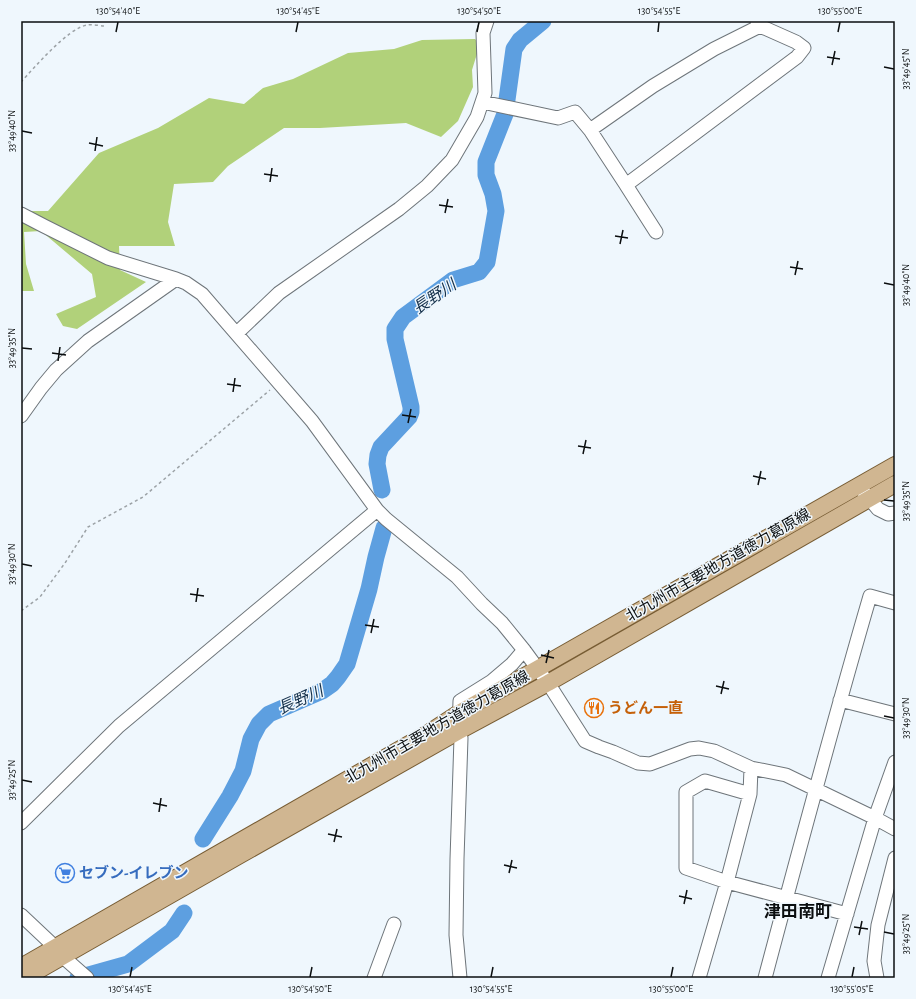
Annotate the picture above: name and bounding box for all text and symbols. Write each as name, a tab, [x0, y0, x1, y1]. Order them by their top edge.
text: 130°54'40"E	[96, 6, 140, 16]
text: 130°54'45"E	[276, 6, 320, 16]
text: 130°54'50"E	[457, 6, 501, 16]
text: 130°54'55"E	[638, 6, 680, 16]
text: 130°55'00"E	[818, 6, 862, 16]
text: 33°49'45"N	[901, 49, 911, 89]
text: 33°49'40"N	[7, 110, 17, 152]
text: 33°49'40"N	[901, 264, 911, 306]
water label: 長野川	[410, 276, 461, 317]
text: 33°49'35"N	[7, 328, 17, 368]
text: 33°49'35"N	[901, 481, 911, 521]
street label: 北九州市主要地方道徳力葛原線	[623, 505, 813, 624]
text: 33°49'30"N	[7, 543, 17, 585]
street label: 北九州市主要地方道徳力葛原線	[342, 667, 532, 786]
water label: 長野川	[275, 682, 327, 717]
restaurant icon: うどん一直	[583, 697, 605, 719]
text: 33°49'30"N	[901, 697, 911, 739]
place label: うどん一直	[608, 699, 683, 716]
text: 33°49'25"N	[7, 760, 17, 800]
supermarket icon: セブン-イレブン	[54, 862, 76, 884]
place label: セブン-イレブン	[79, 864, 189, 881]
district label: 津田南町	[764, 903, 832, 920]
text: 33°49'25"N	[901, 914, 911, 954]
text: 130°54'45"E	[108, 984, 152, 994]
text: 130°54'50"E	[288, 984, 332, 994]
text: 130°54'55"E	[470, 984, 512, 994]
text: 130°55'00"E	[649, 984, 693, 994]
text: 130°55'05"E	[831, 984, 874, 994]

